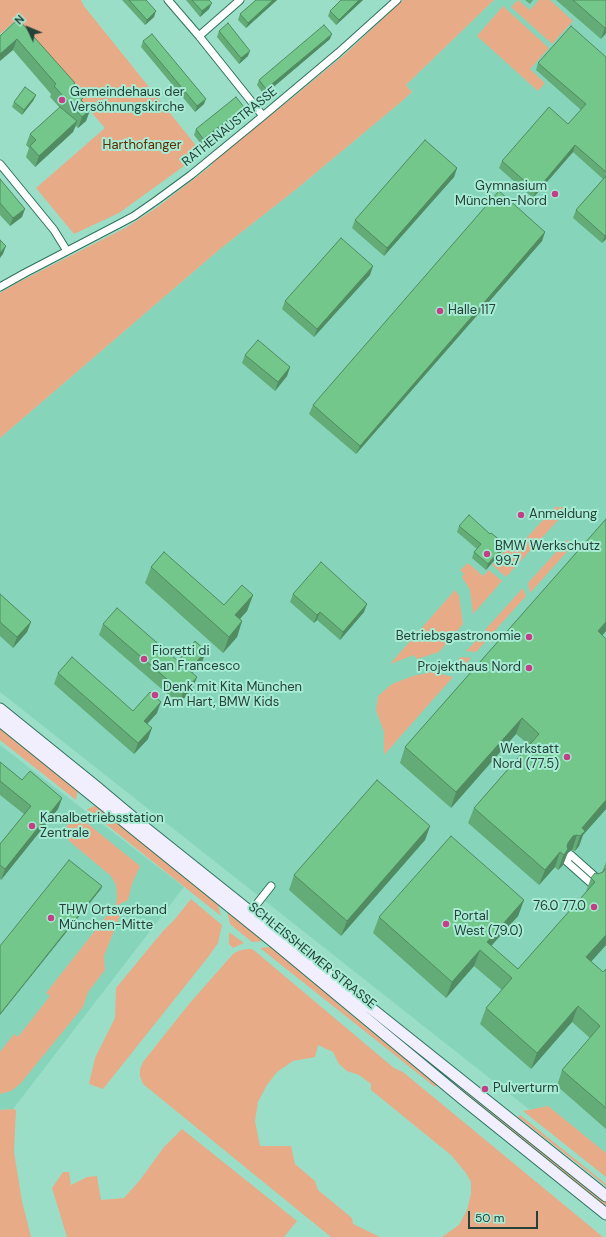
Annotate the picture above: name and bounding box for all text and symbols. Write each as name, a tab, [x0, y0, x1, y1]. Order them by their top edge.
north arrow	[8, 8, 48, 48]
text: N	[12, 12, 27, 27]
street label: RATHENAUSTRASSE	[179, 84, 281, 170]
place label: Gemeindehaus der Versöhnungskirche	[70, 85, 185, 116]
marker: Gemeindehaus der Versöhnungskirche	[57, 95, 67, 105]
park label: Harthofanger	[103, 138, 181, 154]
place label: Gymnasium München-Nord	[455, 179, 547, 210]
marker: Gymnasium München-Nord	[550, 189, 560, 199]
place label: Halle 117	[448, 303, 496, 319]
marker: Halle 117	[435, 306, 445, 316]
place label: Anmeldung	[529, 507, 597, 523]
marker: Anmeldung	[516, 510, 526, 520]
place label: BMW Werkschutz 99.7	[495, 539, 600, 570]
marker: BMW Werkschutz 99.7	[482, 549, 492, 559]
place label: Betriebsgastronomie	[396, 629, 521, 645]
marker: Betriebsgastronomie	[524, 632, 534, 642]
place label: Fioretti di San Francesco	[152, 644, 240, 675]
marker: Fioretti di San Francesco	[139, 654, 149, 664]
place label: Projekthaus Nord	[418, 660, 521, 676]
marker: Projekthaus Nord	[524, 663, 534, 673]
place label: Denk mit Kita München Am Hart, BMW Kids	[163, 680, 302, 711]
marker: Denk mit Kita München Am Hart, BMW Kids	[150, 690, 160, 700]
place label: Werkstatt Nord (77.5)	[493, 742, 559, 773]
marker: Werkstatt Nord (77.5)	[562, 752, 572, 762]
place label: Kanalbetriebsstation Zentrale	[40, 811, 164, 842]
marker: Kanalbetriebsstation Zentrale	[27, 821, 37, 831]
place label: 76.0 77.0	[533, 899, 586, 915]
street label: SCHLEISSHEIMER STRASSE	[245, 900, 379, 1012]
marker: 76.0 77.0	[589, 902, 599, 912]
place label: THW Ortsverband München-Mitte	[59, 903, 167, 934]
place label: Portal West (79.0)	[454, 909, 523, 940]
marker: THW Ortsverband München-Mitte	[46, 913, 56, 923]
marker: Portal West (79.0)	[441, 919, 451, 929]
place label: Pulverturm	[493, 1081, 559, 1097]
marker: Pulverturm	[480, 1084, 490, 1094]
scale bar	[470, 1203, 540, 1229]
text: 50 m	[475, 1210, 504, 1226]

